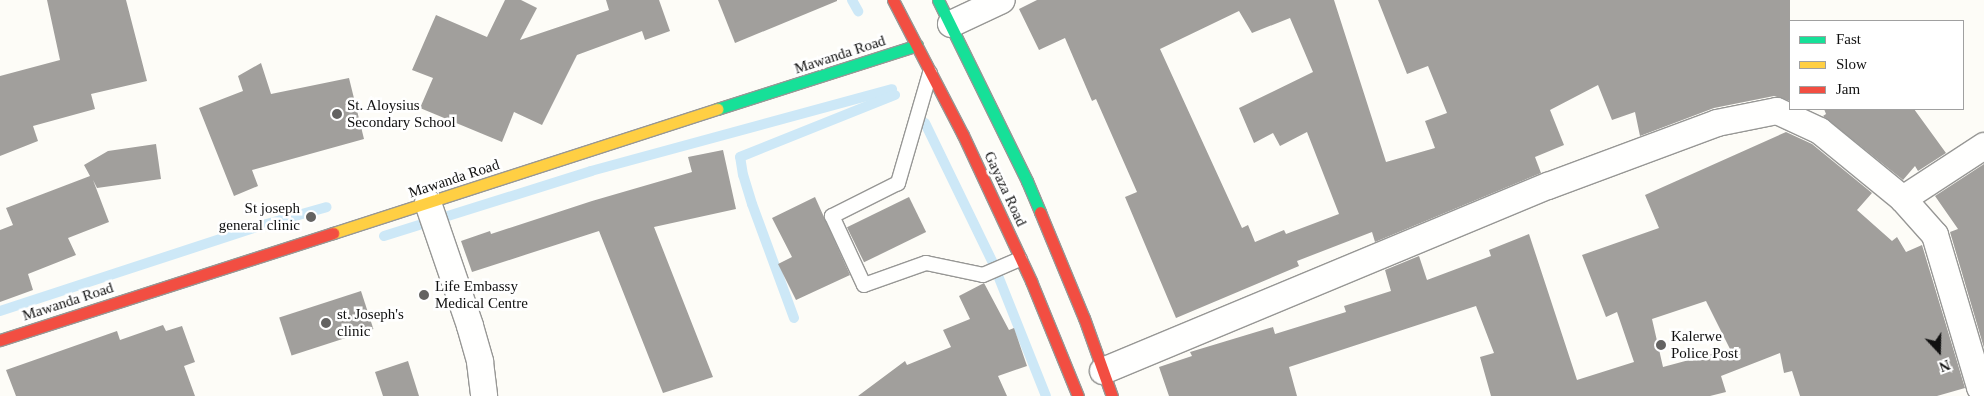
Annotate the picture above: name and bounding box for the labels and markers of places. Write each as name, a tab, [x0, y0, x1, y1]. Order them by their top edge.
place label: St. Aloysius Secondary School	[347, 96, 456, 131]
marker: St. Aloysius Secondary School	[331, 108, 343, 120]
place label: St joseph general clinic	[219, 199, 300, 234]
marker: St joseph general clinic	[304, 210, 318, 224]
place label: Life Embassy Medical Centre	[435, 277, 528, 312]
marker: Life Embassy Medical Centre	[417, 288, 431, 302]
place label: st. Joseph's clinic	[337, 305, 404, 340]
marker: st. Joseph's clinic	[319, 316, 333, 330]
place label: Kalerwe Police Post	[1671, 327, 1738, 362]
marker: Kalerwe Police Post	[1655, 339, 1667, 351]

